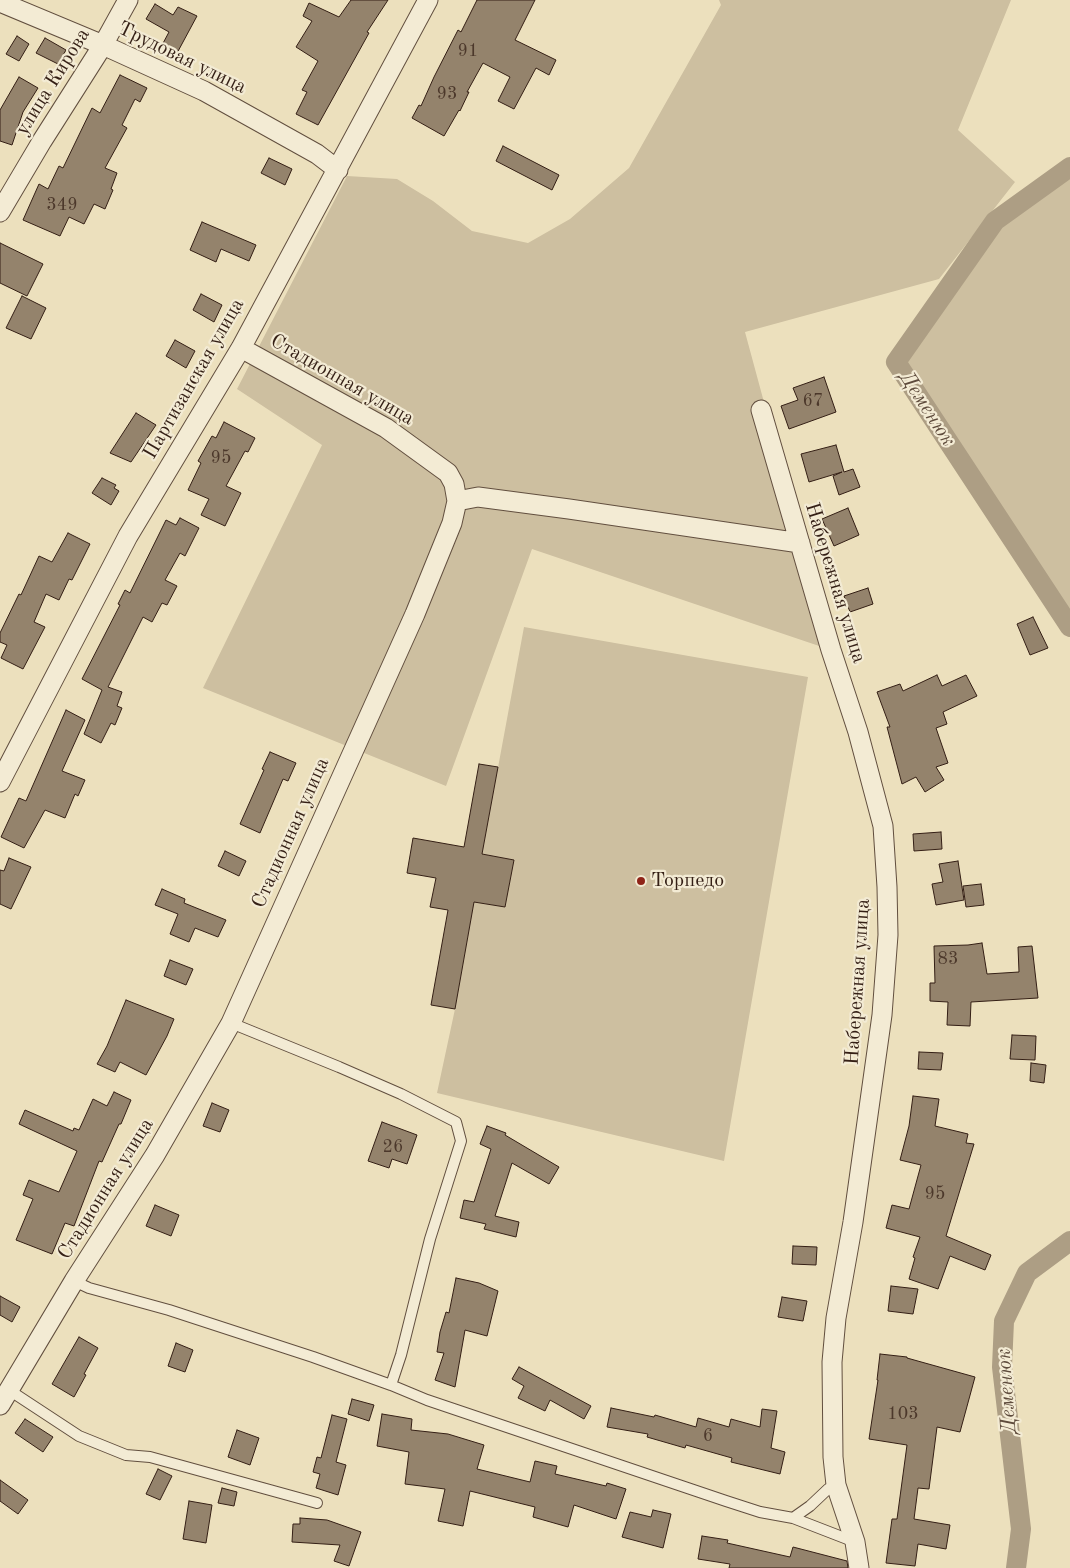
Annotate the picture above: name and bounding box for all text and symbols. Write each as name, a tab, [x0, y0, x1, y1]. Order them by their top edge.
street label: Трудовая улица	[114, 16, 250, 100]
street label: улица Кирова	[11, 24, 95, 140]
house number: 91	[458, 40, 478, 62]
house number: 93	[437, 83, 457, 105]
house number: 349	[46, 194, 78, 216]
street label: Партизанская улица	[138, 294, 250, 464]
street label: Стадионная улица	[266, 329, 418, 431]
water label: Деменюк	[893, 367, 961, 451]
house number: 67	[803, 390, 823, 412]
house number: 95	[211, 447, 231, 469]
street label: Набережная улица	[799, 500, 871, 666]
street label: Стадионная улица	[247, 754, 335, 912]
place label: Торпедо	[651, 869, 724, 893]
marker: Торпедо	[635, 875, 647, 887]
street label: Набережная улица	[840, 898, 876, 1066]
house number: 83	[938, 948, 958, 970]
street label: Стадионная улица	[53, 1114, 159, 1264]
house number: 26	[383, 1136, 403, 1158]
house number: 95	[925, 1183, 945, 1205]
water label: Деменюк	[991, 1348, 1023, 1434]
house number: 103	[887, 1403, 919, 1425]
house number: 6	[703, 1425, 713, 1447]

